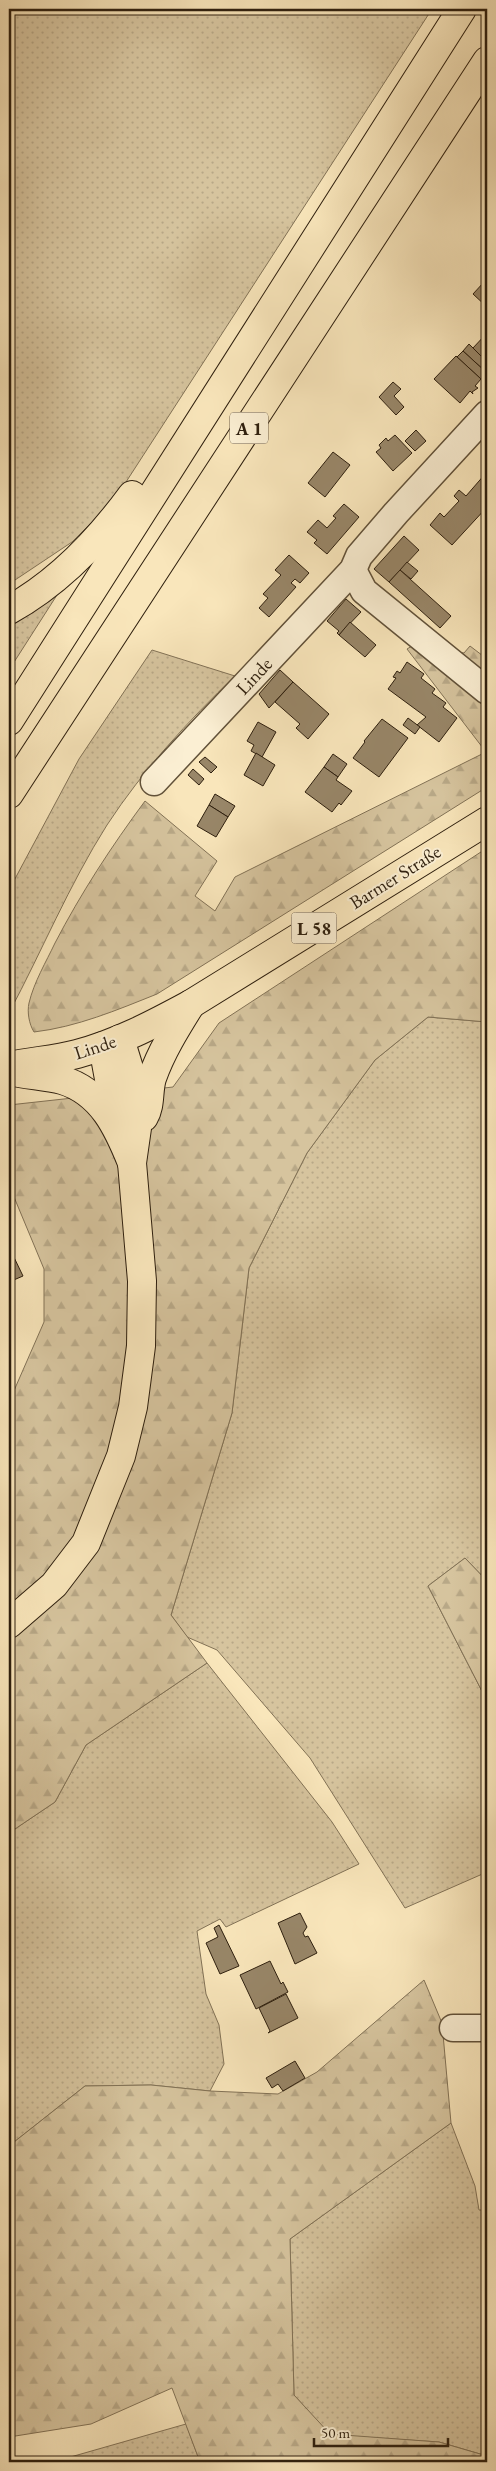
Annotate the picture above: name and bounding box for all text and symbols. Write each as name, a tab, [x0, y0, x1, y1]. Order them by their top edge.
road number: A 1	[230, 412, 268, 443]
street label: Linde	[230, 652, 278, 700]
street label: Barmer Straße	[345, 839, 445, 915]
road number: L 58	[292, 912, 336, 944]
street label: Linde	[71, 1028, 119, 1066]
scale bar	[314, 2416, 447, 2448]
text: 50 m	[321, 2423, 350, 2442]

